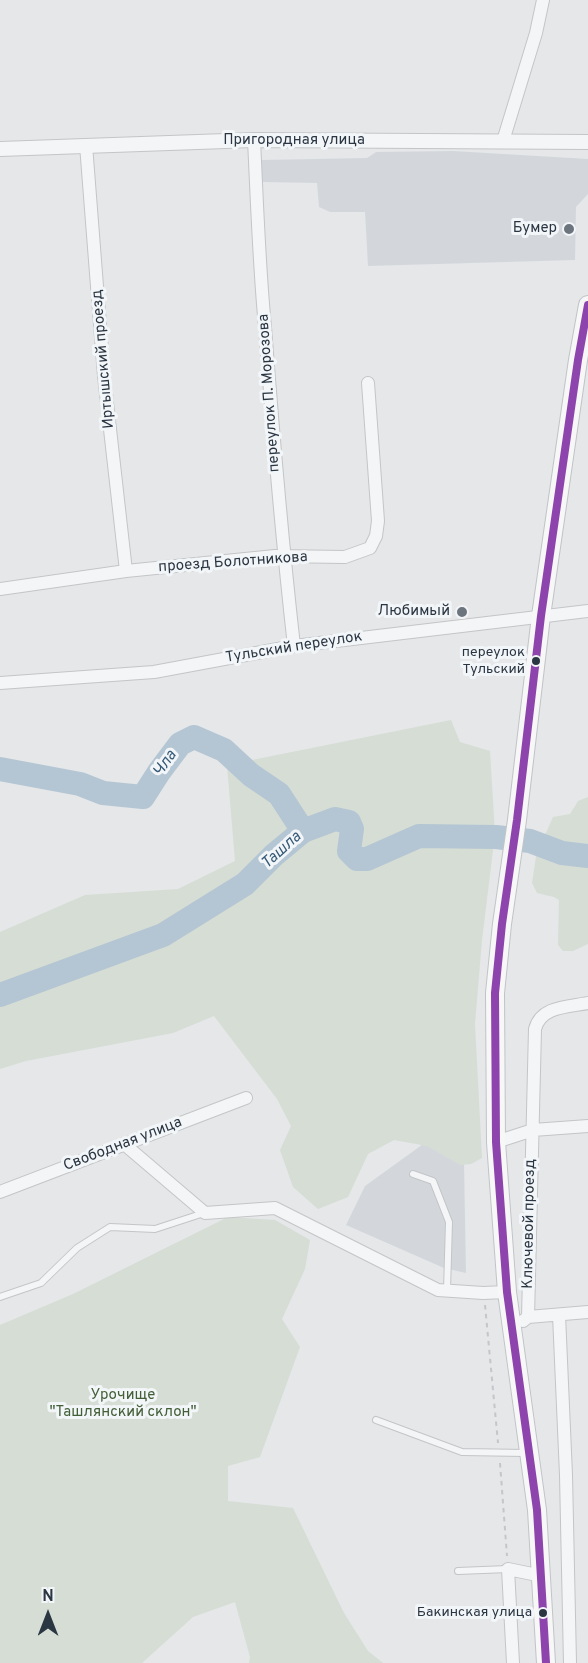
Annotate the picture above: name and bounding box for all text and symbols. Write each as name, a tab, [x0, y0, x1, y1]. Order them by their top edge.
street label: Пригородная улица	[223, 132, 365, 150]
place label: Бумер	[513, 220, 557, 238]
marker: Бумер	[562, 222, 576, 236]
street label: Иртышский проезд	[89, 289, 119, 429]
street label: переулок П. Морозова	[255, 313, 285, 473]
street label: проезд Болотникова	[158, 549, 308, 577]
place label: Любимый	[378, 603, 450, 621]
marker: Любимый	[455, 605, 469, 619]
street label: Тульский переулок	[224, 628, 364, 668]
place label: переулок Тульский	[462, 645, 525, 678]
marker: переулок Тульский	[530, 655, 542, 667]
water label: Чла	[150, 747, 182, 781]
water label: Ташла	[258, 828, 306, 874]
street label: Свободная улица	[61, 1114, 185, 1176]
street label: Ключевой проезд	[520, 1159, 540, 1289]
park label: Урочище "Ташлянский склон"	[49, 1387, 197, 1422]
north arrow	[18, 1585, 78, 1645]
text: N	[42, 1587, 54, 1607]
place label: Бакинская улица	[417, 1605, 532, 1621]
marker: Бакинская улица	[537, 1607, 549, 1619]

